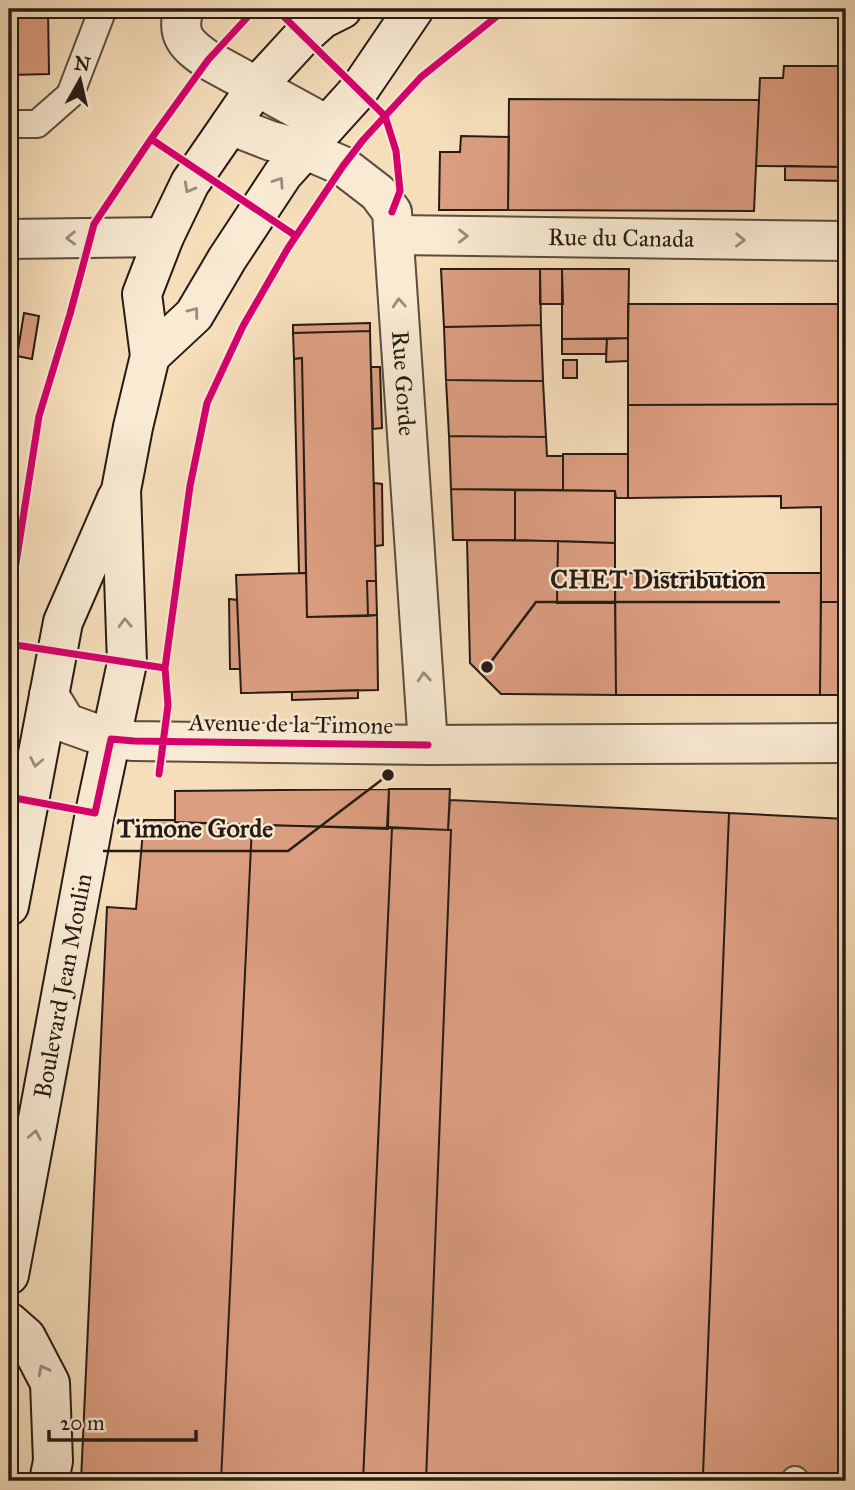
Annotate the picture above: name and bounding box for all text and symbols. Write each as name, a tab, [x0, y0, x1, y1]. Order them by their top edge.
north arrow	[46, 46, 116, 116]
text: N	[73, 51, 92, 76]
one-way arrow	[271, 177, 283, 190]
one-way arrow	[184, 180, 197, 193]
street label: Rue du Canada	[548, 222, 695, 254]
one-way arrow	[458, 228, 469, 244]
one-way arrow	[66, 230, 76, 246]
one-way arrow	[735, 232, 745, 248]
one-way arrow	[392, 297, 407, 308]
one-way arrow	[186, 307, 198, 320]
street label: Rue Gorde	[385, 330, 422, 437]
callout: CHET Distribution	[536, 555, 780, 602]
text: CHET Distribution	[550, 563, 766, 595]
one-way arrow	[118, 617, 133, 628]
one-way arrow	[417, 671, 432, 682]
street label: Avenue de la Timone	[187, 707, 394, 741]
one-way arrow	[29, 756, 44, 768]
callout: Timone Gorde	[103, 804, 288, 851]
text: Timone Gorde	[116, 812, 273, 844]
street label: Boulevard Jean Moulin	[27, 871, 98, 1101]
one-way arrow	[27, 1130, 42, 1141]
one-way arrow	[38, 1365, 52, 1377]
scale bar	[49, 1399, 196, 1443]
text: 20 m	[60, 1410, 105, 1436]

